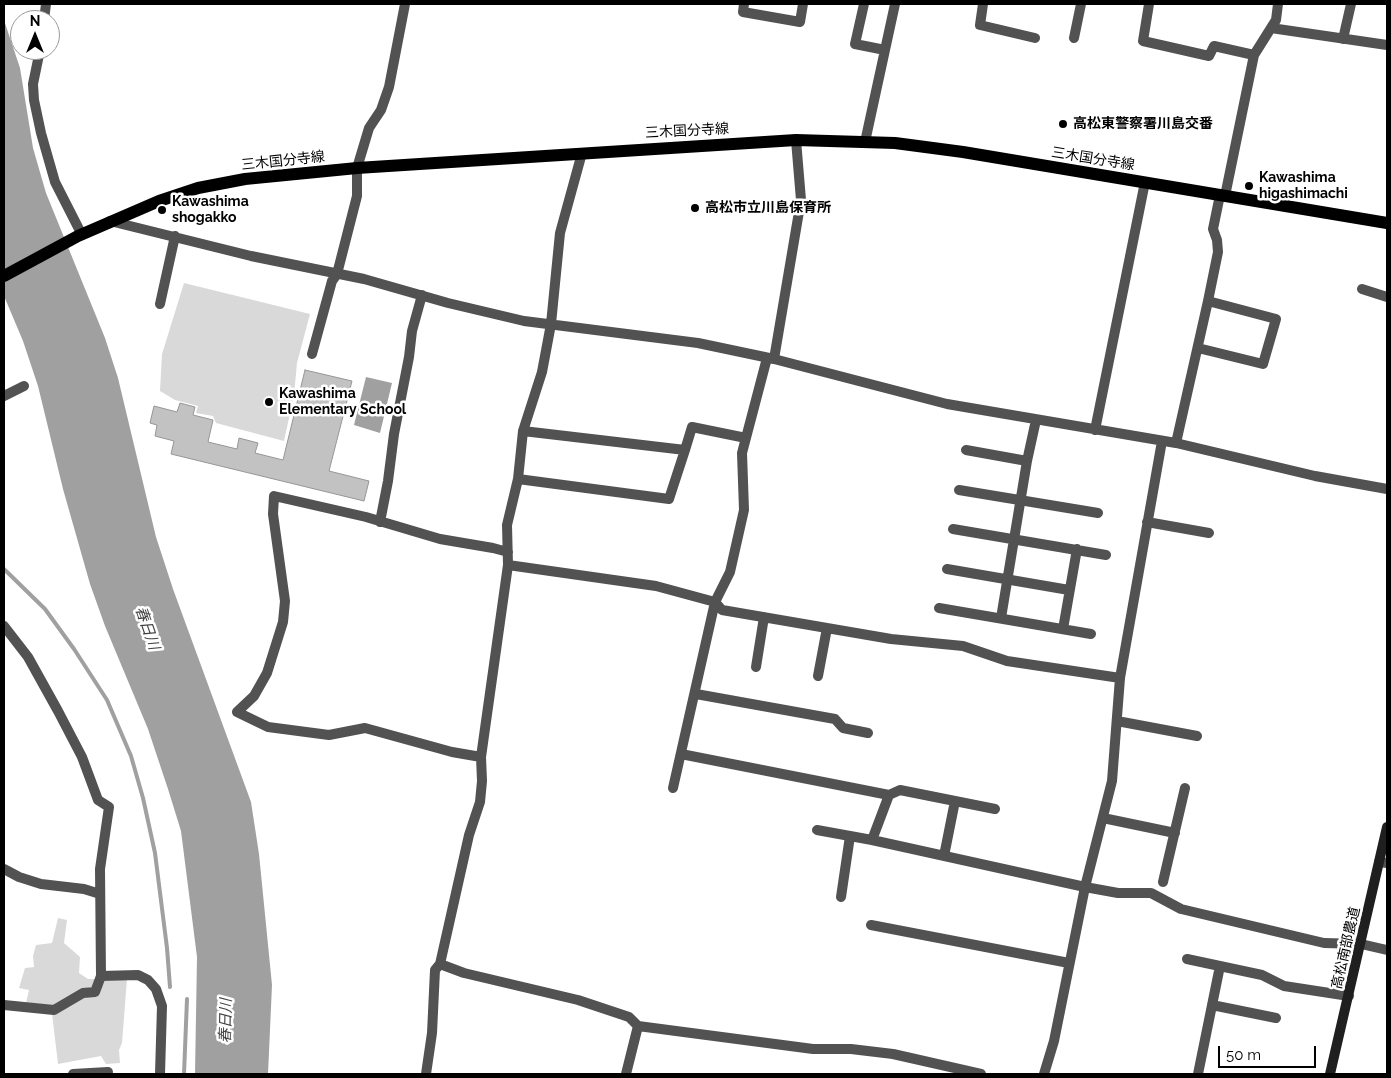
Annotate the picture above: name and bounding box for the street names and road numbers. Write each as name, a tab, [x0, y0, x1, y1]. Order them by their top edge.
street label: 三木国分寺線	[645, 120, 729, 142]
street label: 三木国分寺線	[1050, 144, 1136, 174]
street label: 三木国分寺線	[240, 148, 326, 174]
street label: 高松南部農道	[1328, 905, 1364, 991]

